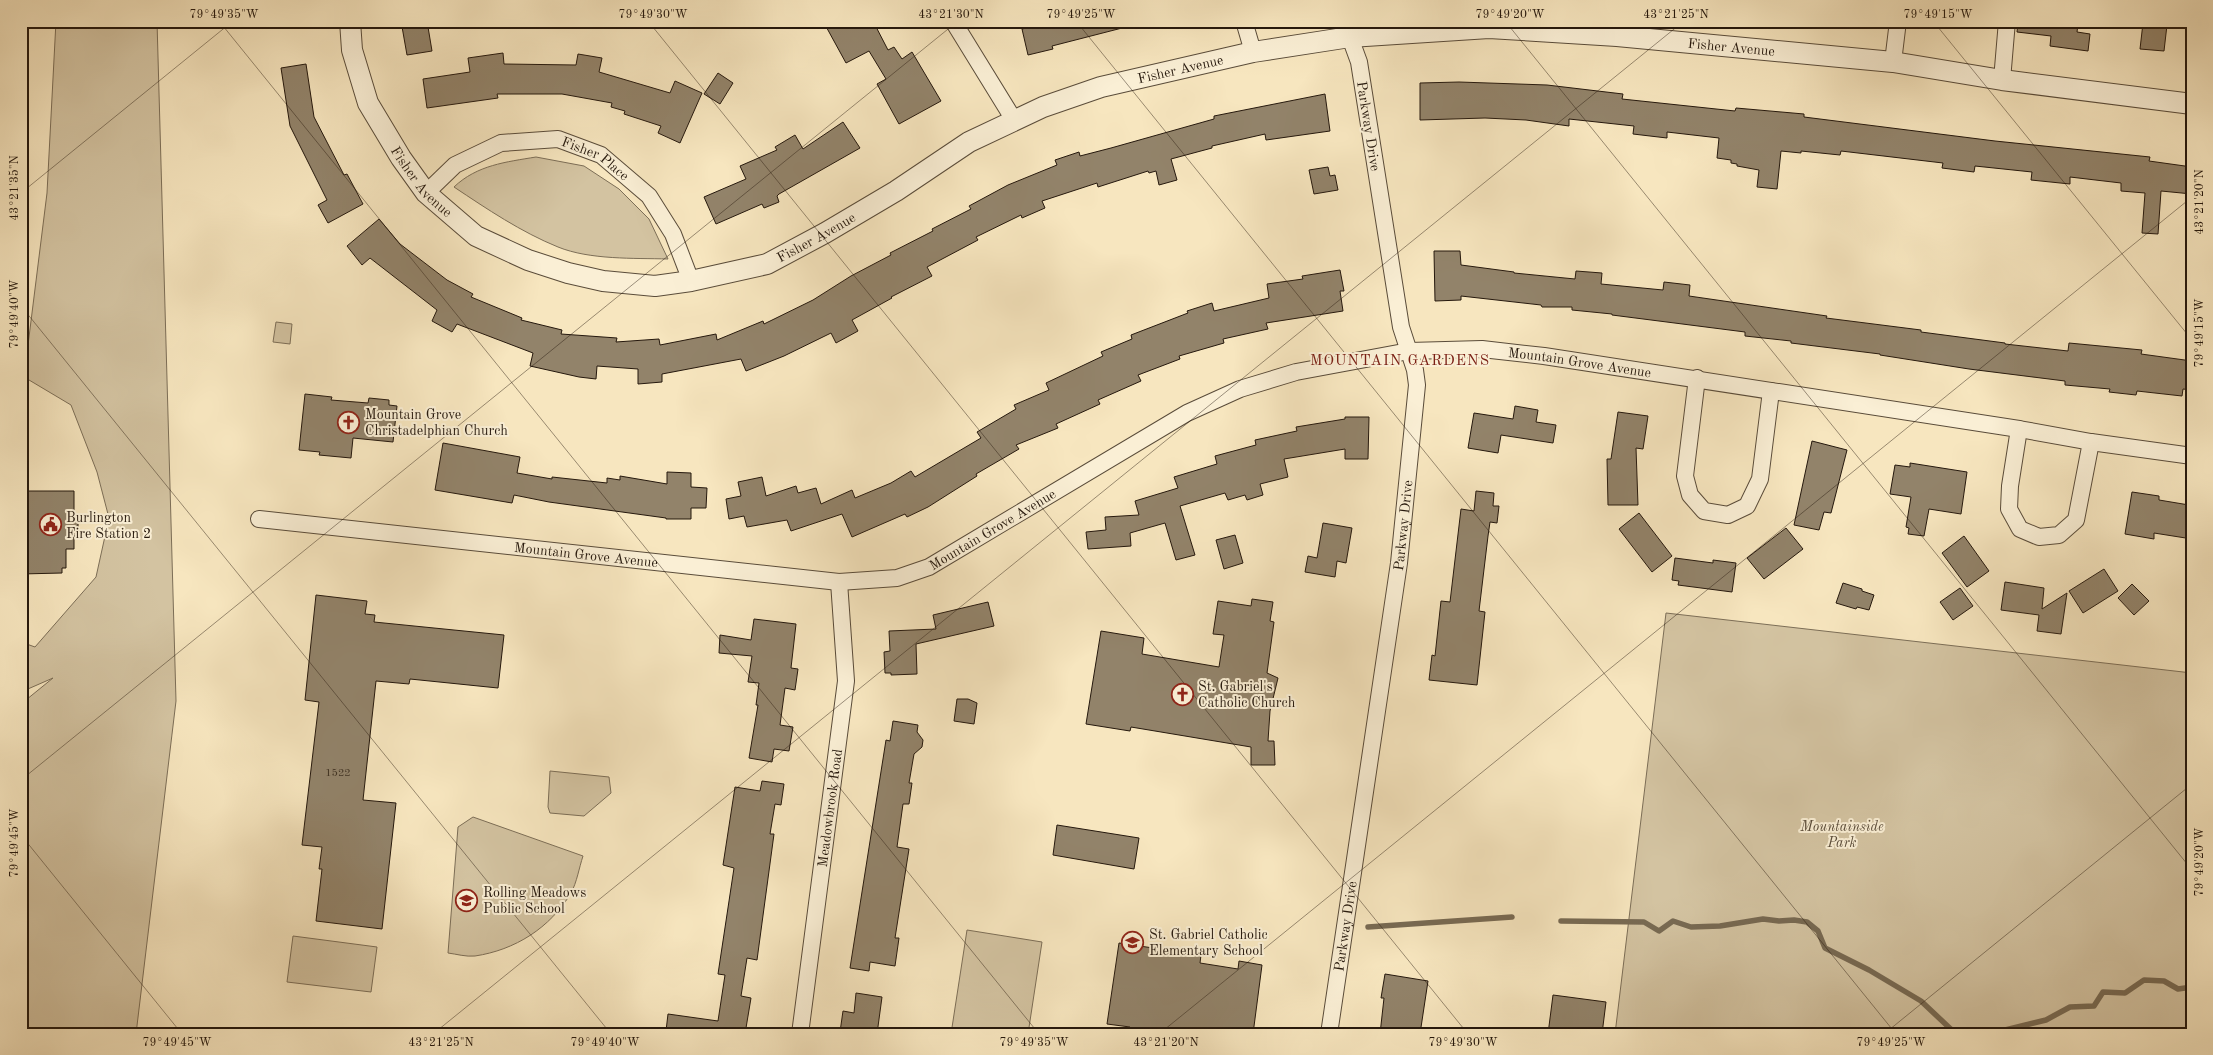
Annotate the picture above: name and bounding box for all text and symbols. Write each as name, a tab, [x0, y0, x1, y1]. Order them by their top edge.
text: 79°49'35"W	[189, 8, 259, 21]
text: 79°49'25"W	[1046, 8, 1116, 21]
text: 43°21'25"N	[1643, 8, 1709, 21]
text: 79°49'15"W	[1903, 8, 1973, 21]
text: 79°49'30"W	[618, 9, 688, 21]
text: 43°21'30"N	[918, 9, 984, 21]
text: 79°49'20"W	[1475, 9, 1545, 21]
street label: Fisher Avenue	[1687, 37, 1775, 59]
street label: Fisher Avenue	[1136, 53, 1225, 86]
street label: Parkway Drive	[1354, 80, 1382, 172]
street label: Fisher Place	[560, 135, 631, 184]
street label: Fisher Avenue	[388, 144, 454, 220]
text: 43°21'35"N	[8, 155, 21, 221]
text: 43°21'20"N	[2194, 169, 2206, 235]
street label: Fisher Avenue	[775, 211, 858, 265]
text: 79°49'40"W	[9, 279, 21, 349]
text: 79°49'15"W	[2193, 298, 2206, 368]
street label: Mountain Grove Avenue	[1507, 346, 1652, 380]
district label: MOUNTAIN GARDENS	[1310, 354, 1490, 369]
place label: Mountain Grove Christadelphian Church	[365, 408, 508, 438]
church icon: Mountain Grove Christadelphian Church	[337, 410, 361, 434]
street label: Parkway Drive	[1392, 480, 1415, 572]
street label: Mountain Grove Avenue	[927, 487, 1058, 573]
place label: Burlington Fire Station 2	[66, 511, 151, 541]
public building icon: Burlington Fire Station 2	[38, 513, 62, 537]
street label: Mountain Grove Avenue	[513, 541, 659, 570]
place label: St. Gabriel's Catholic Church	[1198, 680, 1296, 710]
church icon: St. Gabriel's Catholic Church	[1170, 682, 1194, 706]
street label: Meadowbrook Road	[816, 748, 845, 868]
house number: 1522	[325, 768, 351, 779]
text: 79°49'45"W	[8, 808, 21, 878]
park label: Mountainside Park	[1799, 820, 1884, 850]
text: 79°49'20"W	[2194, 827, 2206, 897]
street label: Parkway Drive	[1332, 880, 1360, 972]
place label: Rolling Meadows Public School	[483, 886, 586, 916]
school or university icon: Rolling Meadows Public School	[455, 888, 479, 912]
place label: St. Gabriel Catholic Elementary School	[1149, 928, 1268, 958]
school or university icon: St. Gabriel Catholic Elementary School	[1121, 930, 1145, 954]
text: 79°49'45"W	[142, 1036, 212, 1049]
text: 43°21'25"N	[408, 1036, 474, 1049]
text: 79°49'35"W	[999, 1036, 1069, 1049]
text: 79°49'25"W	[1856, 1036, 1926, 1049]
text: 79°49'40"W	[570, 1037, 640, 1049]
text: 43°21'20"N	[1133, 1037, 1199, 1049]
text: 79°49'30"W	[1428, 1037, 1498, 1049]

